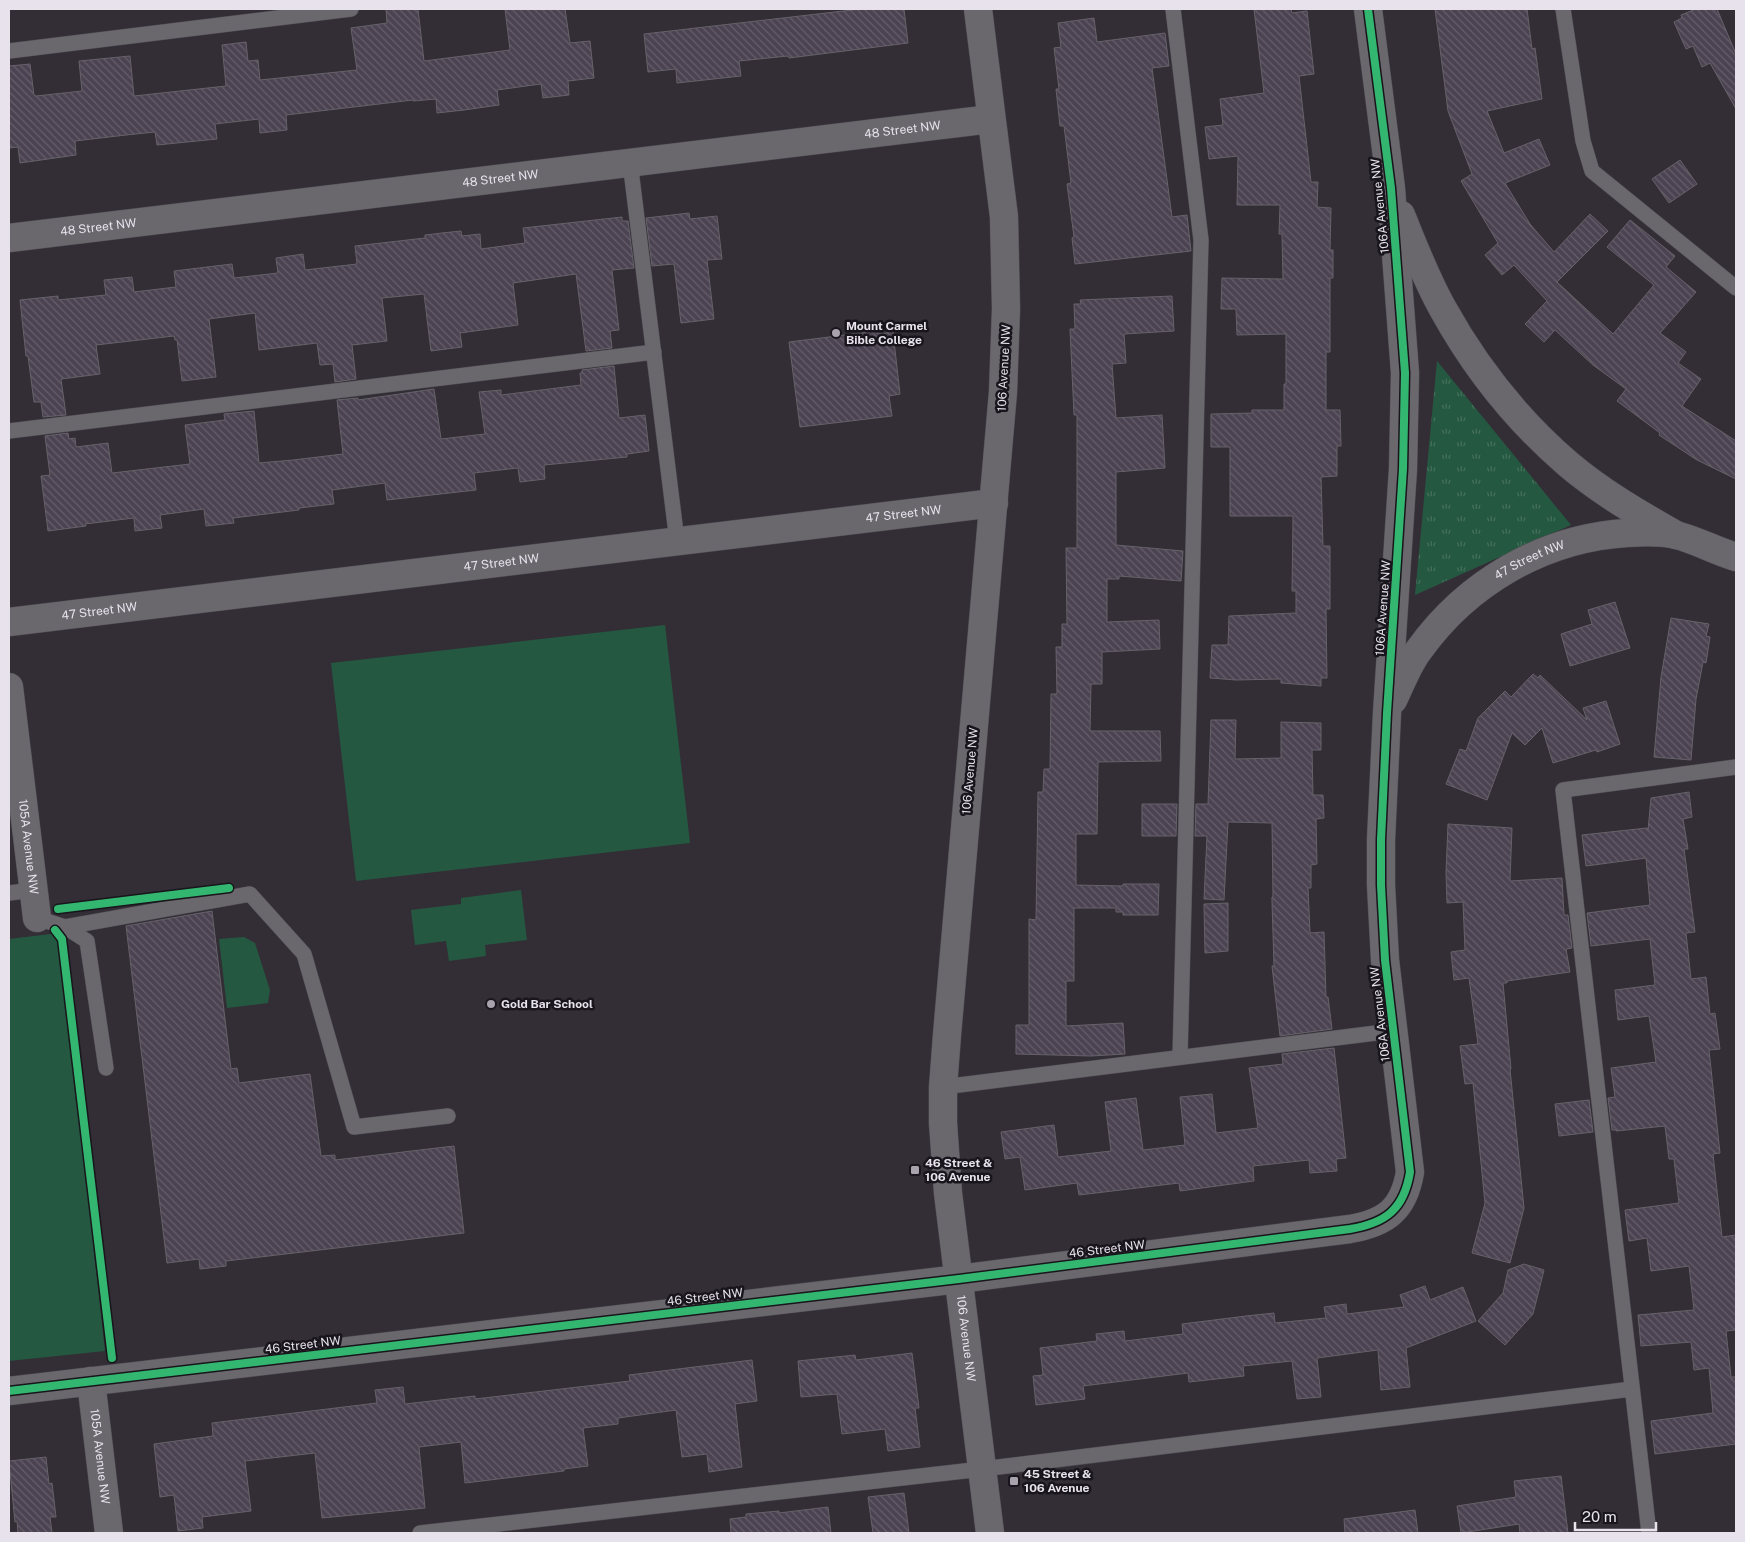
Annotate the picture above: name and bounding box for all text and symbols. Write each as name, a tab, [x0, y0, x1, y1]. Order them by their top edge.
street label: 48 Street NW	[864, 118, 942, 141]
street label: 106A Avenue NW	[1368, 157, 1392, 254]
street label: 48 Street NW	[461, 167, 540, 190]
street label: 48 Street NW	[59, 216, 138, 239]
place label: Mount Carmel Bible College	[846, 319, 927, 347]
street label: 106 Avenue NW	[995, 324, 1013, 412]
marker: Mount Carmel Bible College	[830, 327, 842, 339]
street label: 47 Street NW	[865, 502, 943, 525]
street label: 47 Street NW	[1492, 538, 1567, 583]
street label: 47 Street NW	[463, 551, 541, 574]
street label: 106A Avenue NW	[1373, 559, 1393, 656]
street label: 47 Street NW	[61, 599, 139, 623]
street label: 106 Avenue NW	[959, 726, 981, 815]
street label: 105A Avenue NW	[16, 798, 41, 896]
street label: 106A Avenue NW	[1367, 965, 1393, 1062]
place label: Gold Bar School	[501, 997, 593, 1011]
marker: Gold Bar School	[485, 998, 497, 1010]
place label: 46 Street & 106 Avenue	[925, 1156, 992, 1184]
marker: 46 Street & 106 Avenue	[909, 1164, 921, 1176]
street label: 46 Street NW	[1068, 1237, 1146, 1261]
street label: 46 Street NW	[666, 1285, 744, 1309]
street label: 106 Avenue NW	[954, 1294, 978, 1383]
street label: 46 Street NW	[264, 1333, 342, 1357]
street label: 105A Avenue NW	[87, 1408, 113, 1506]
place label: 45 Street & 106 Avenue	[1024, 1467, 1091, 1495]
marker: 45 Street & 106 Avenue	[1008, 1475, 1020, 1487]
scale bar	[1575, 1500, 1656, 1532]
text: 20 m	[1582, 1508, 1617, 1525]

